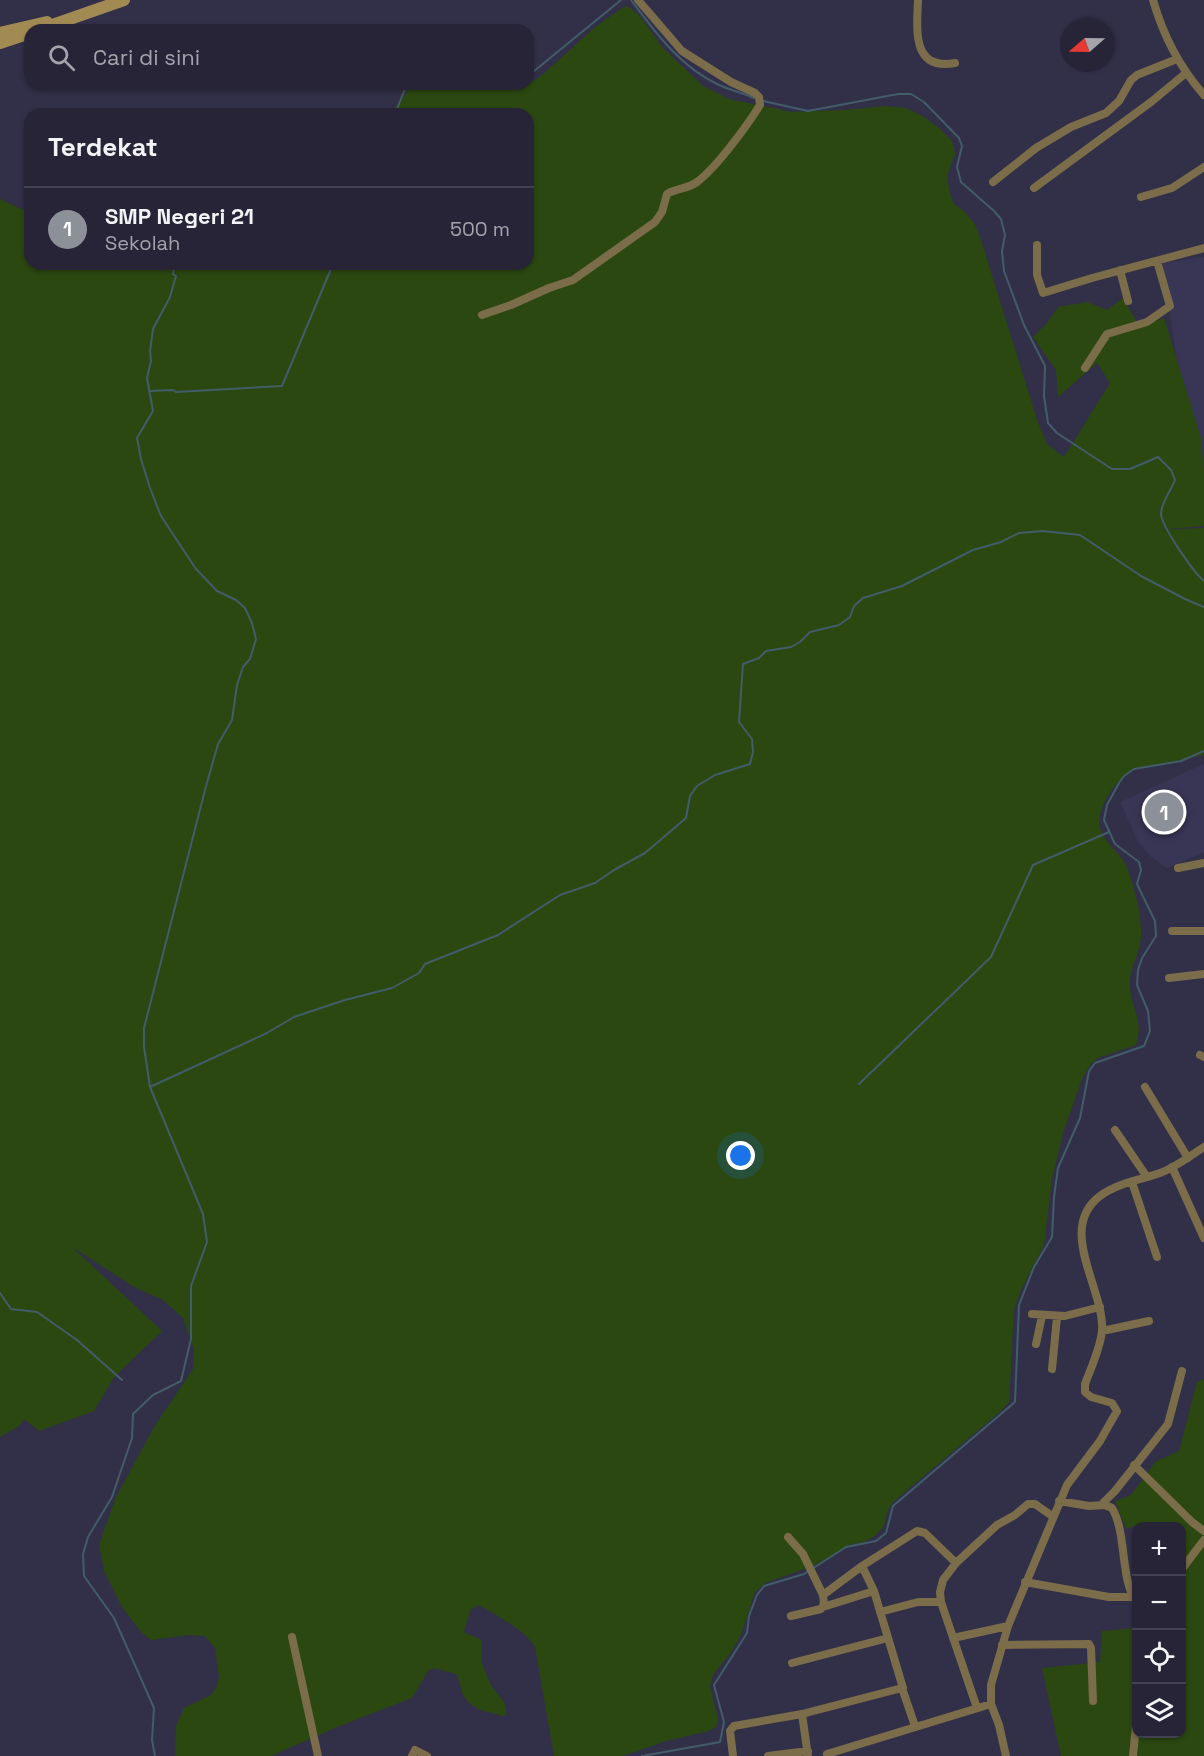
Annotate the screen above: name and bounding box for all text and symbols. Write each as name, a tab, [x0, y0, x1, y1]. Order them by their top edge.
north arrow	[1060, 18, 1114, 72]
search box	[24, 24, 534, 90]
icon: search	[45, 41, 78, 74]
text: Cari di sini	[93, 43, 200, 71]
text: Terdekat	[48, 130, 158, 164]
text: SMP Negeri 21	[105, 202, 254, 230]
text: 1	[63, 216, 72, 242]
text: 500 m	[450, 216, 510, 242]
text: Sekolah	[105, 230, 180, 256]
pin: 1	[1144, 790, 1184, 834]
your location	[726, 1141, 755, 1170]
map controls	[1132, 1522, 1186, 1738]
button: +	[1132, 1522, 1186, 1576]
button: −	[1132, 1576, 1186, 1630]
button: locate	[1132, 1630, 1186, 1684]
button: layers	[1132, 1684, 1186, 1738]

